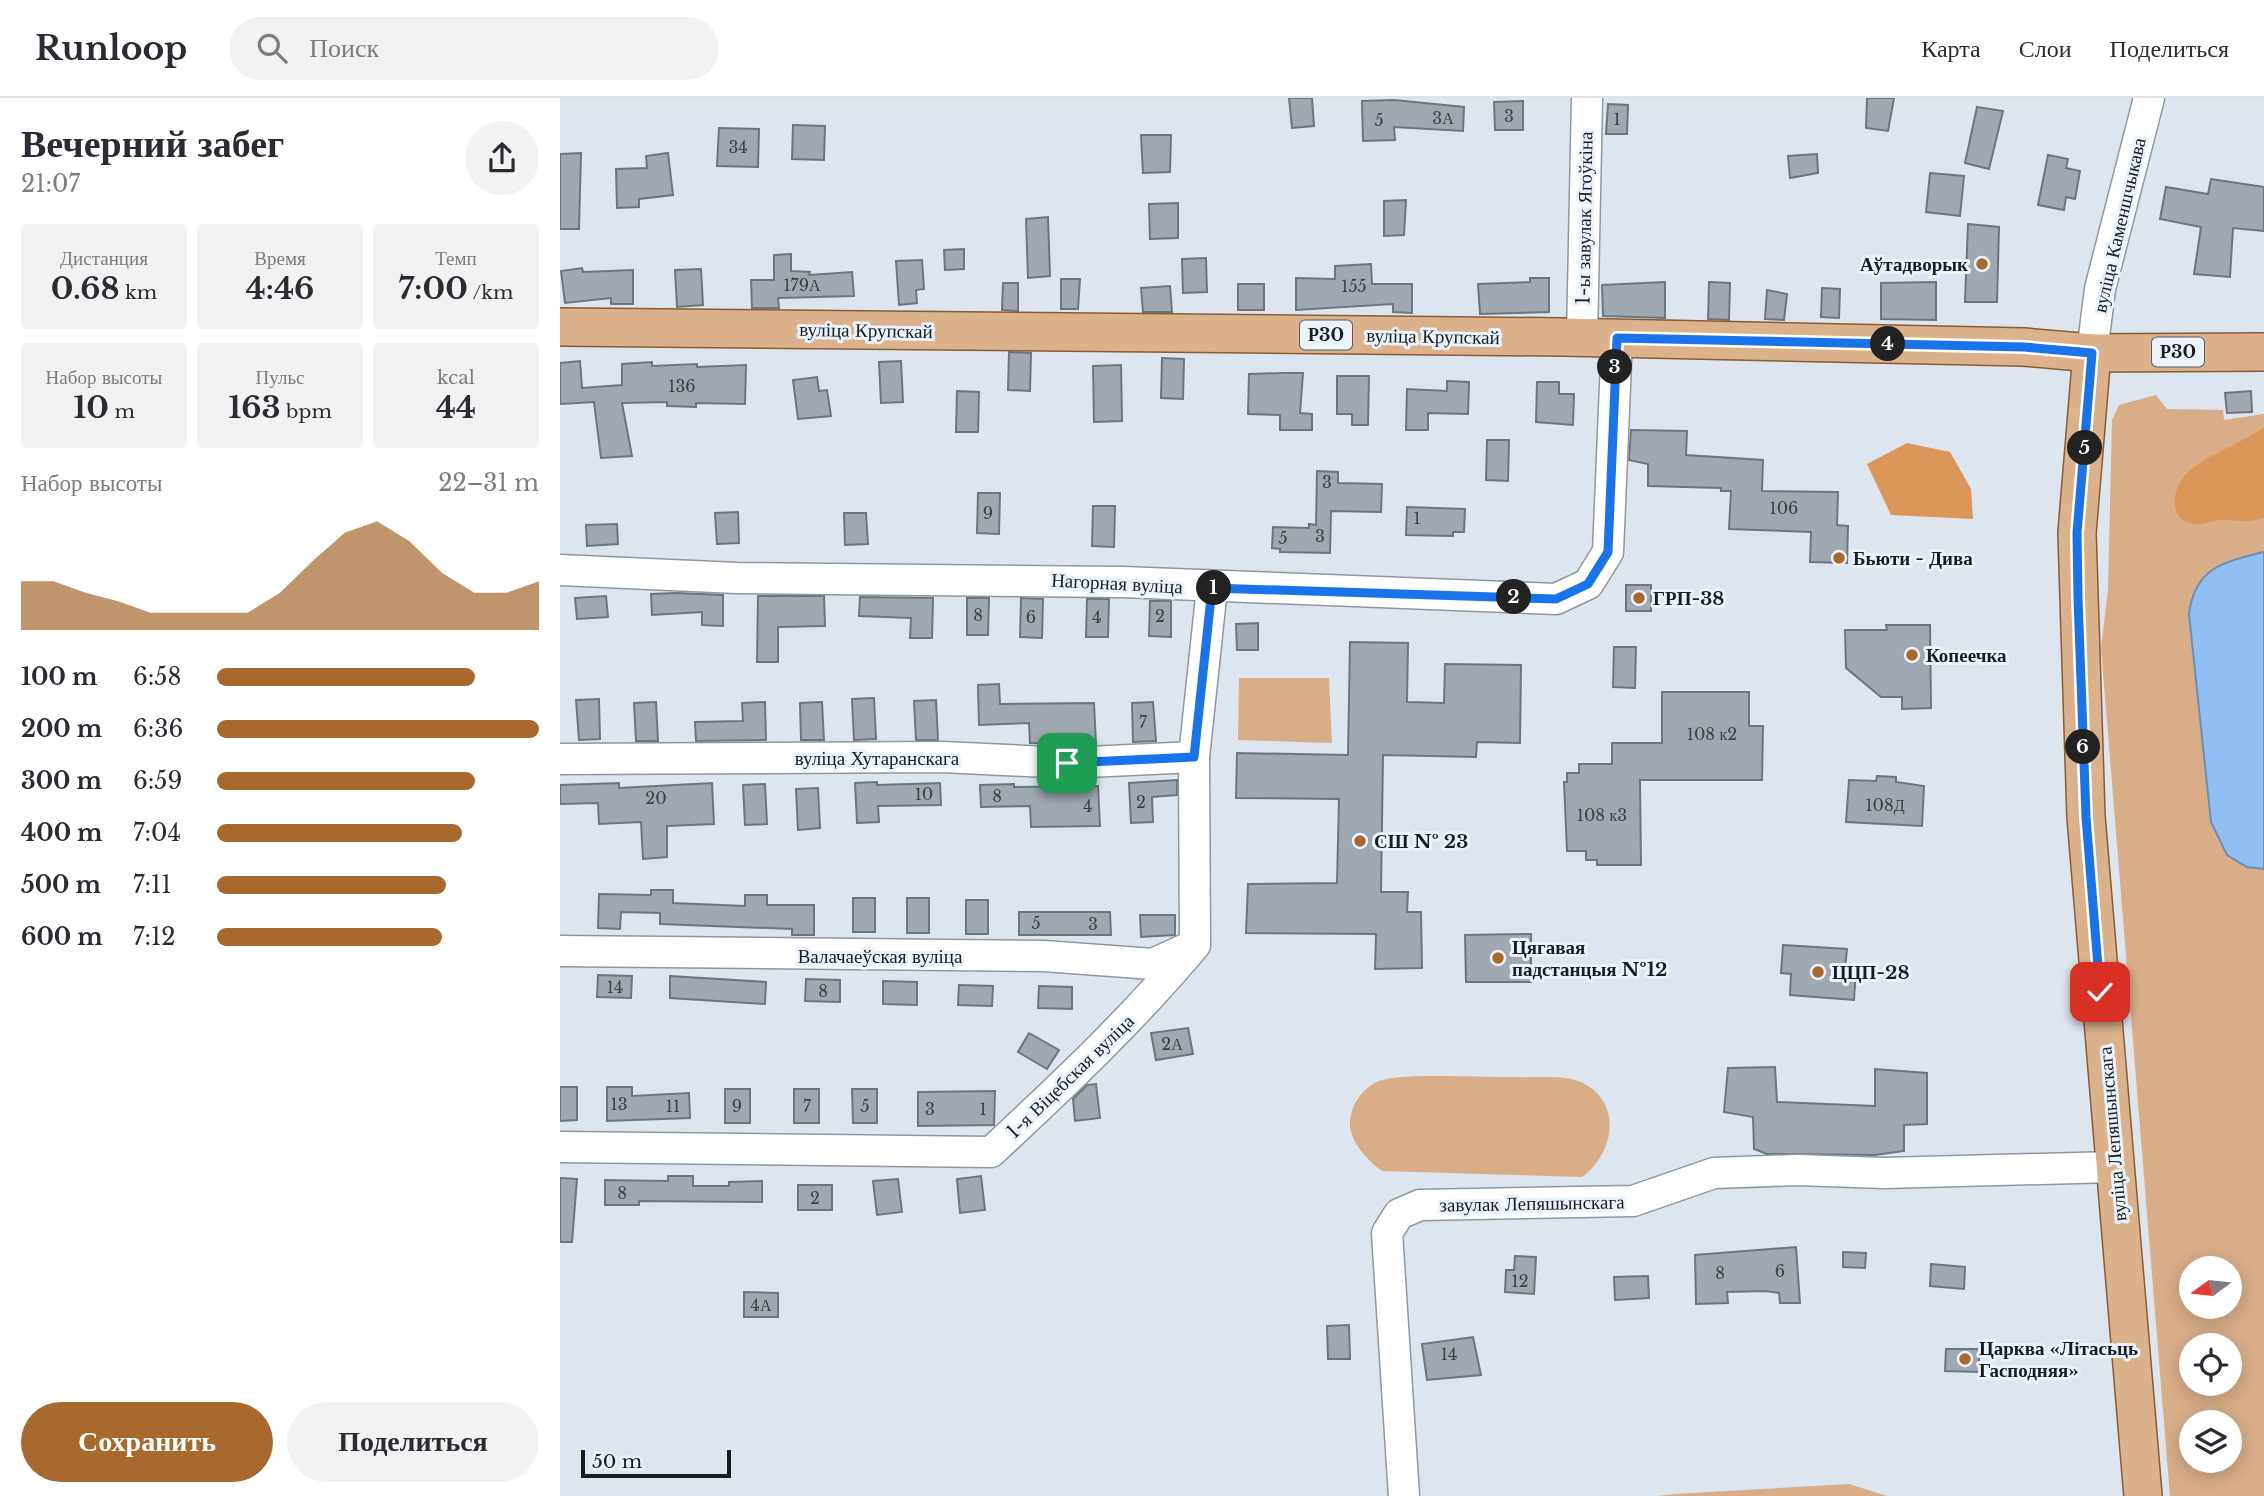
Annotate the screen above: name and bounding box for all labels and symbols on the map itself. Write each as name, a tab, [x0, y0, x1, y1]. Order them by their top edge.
house number: 3	[1504, 106, 1514, 126]
house number: 3А	[1432, 108, 1454, 128]
house number: 1	[1613, 109, 1621, 129]
house number: 5	[1374, 110, 1384, 130]
street label: 1-ы завулак Ягоўкіна	[1571, 131, 1598, 305]
street label: вуліца Каменшчыкава	[2088, 135, 2151, 315]
house number: 34	[728, 137, 748, 157]
place label: Аўтадворык	[1860, 253, 1968, 276]
marker: Аўтадворык	[1974, 256, 1990, 272]
house number: 179А	[783, 275, 821, 295]
house number: 155	[1341, 276, 1367, 296]
street label: вуліца Крупскай	[799, 318, 933, 343]
road number: Р30	[1300, 320, 1352, 349]
street label: вуліца Крупскай	[1366, 324, 1500, 349]
pin: 4	[1870, 327, 1906, 362]
road number: Р30	[2152, 338, 2204, 366]
pin: 3	[1598, 350, 1632, 384]
house number: 136	[668, 376, 696, 396]
pin: 5	[2068, 430, 2102, 466]
house number: 3	[1322, 472, 1332, 492]
house number: 106	[1770, 498, 1798, 518]
house number: 9	[983, 503, 993, 523]
house number: 1	[1413, 508, 1421, 528]
house number: 3	[1315, 526, 1325, 546]
house number: 5	[1278, 528, 1288, 548]
place label: Бьюти - Дива	[1853, 547, 1973, 570]
marker: Бьюти - Дива	[1831, 550, 1847, 566]
street label: Нагорная вуліца	[1051, 569, 1184, 598]
pin: 1	[1196, 570, 1232, 606]
pin: 2	[1496, 580, 1532, 614]
place label: ГРП-38	[1653, 587, 1724, 610]
marker: ГРП-38	[1631, 590, 1647, 606]
house number: 8	[973, 605, 983, 625]
house number: 2	[1155, 606, 1165, 626]
house number: 6	[1026, 607, 1036, 627]
house number: 4	[1092, 607, 1102, 627]
place label: Копеечка	[1926, 644, 2007, 667]
marker: Копеечка	[1904, 647, 1920, 663]
house number: 7	[1139, 712, 1148, 732]
house number: 108 к2	[1687, 724, 1737, 744]
pin: 6	[2066, 730, 2100, 764]
pin	[1037, 733, 1097, 793]
street label: вуліца Хутаранскага	[795, 747, 960, 770]
house number: 10	[915, 784, 933, 804]
house number: 8	[992, 786, 1002, 806]
house number: 20	[645, 788, 667, 808]
house number: 2	[1136, 792, 1146, 812]
house number: 108Д	[1865, 795, 1905, 815]
house number: 4	[1083, 796, 1093, 816]
house number: 108 к3	[1577, 805, 1627, 825]
place label: СШ № 23	[1374, 830, 1468, 853]
marker: СШ № 23	[1352, 833, 1368, 849]
house number: 5	[1031, 913, 1041, 933]
house number: 3	[1088, 914, 1098, 934]
place label: Цягавая падстанцыя №12	[1512, 936, 1667, 981]
street label: Валачаеўская вуліца	[798, 945, 963, 968]
marker: Цягавая падстанцыя №12	[1490, 950, 1506, 966]
place label: ЦЦП-28	[1832, 961, 1909, 984]
pin	[2070, 962, 2130, 1022]
marker: ЦЦП-28	[1810, 964, 1826, 980]
house number: 14	[607, 977, 623, 997]
house number: 8	[818, 981, 828, 1001]
street label: 1-я Віцебская вуліца	[1002, 1009, 1139, 1143]
house number: 2А	[1161, 1034, 1183, 1054]
street label: вуліца Лепяшынскага	[2093, 1045, 2132, 1222]
house number: 13	[611, 1094, 628, 1114]
house number: 11	[666, 1096, 680, 1116]
house number: 9	[732, 1096, 742, 1116]
house number: 7	[803, 1096, 812, 1116]
house number: 5	[860, 1096, 870, 1116]
house number: 3	[925, 1099, 935, 1119]
house number: 1	[979, 1099, 987, 1119]
house number: 8	[617, 1183, 627, 1203]
house number: 2	[810, 1188, 820, 1208]
street label: завулак Лепяшынскага	[1439, 1190, 1625, 1217]
north arrow	[2179, 1256, 2242, 1320]
house number: 6	[1775, 1261, 1785, 1281]
house number: 8	[1715, 1263, 1725, 1283]
house number: 12	[1512, 1271, 1529, 1291]
house number: 4А	[751, 1295, 772, 1315]
place label: Царква «Літасьць Гасподняя»	[1979, 1337, 2138, 1382]
house number: 14	[1441, 1344, 1457, 1364]
marker: Царква «Літасьць Гасподняя»	[1957, 1351, 1973, 1367]
scale bar	[581, 1447, 732, 1479]

